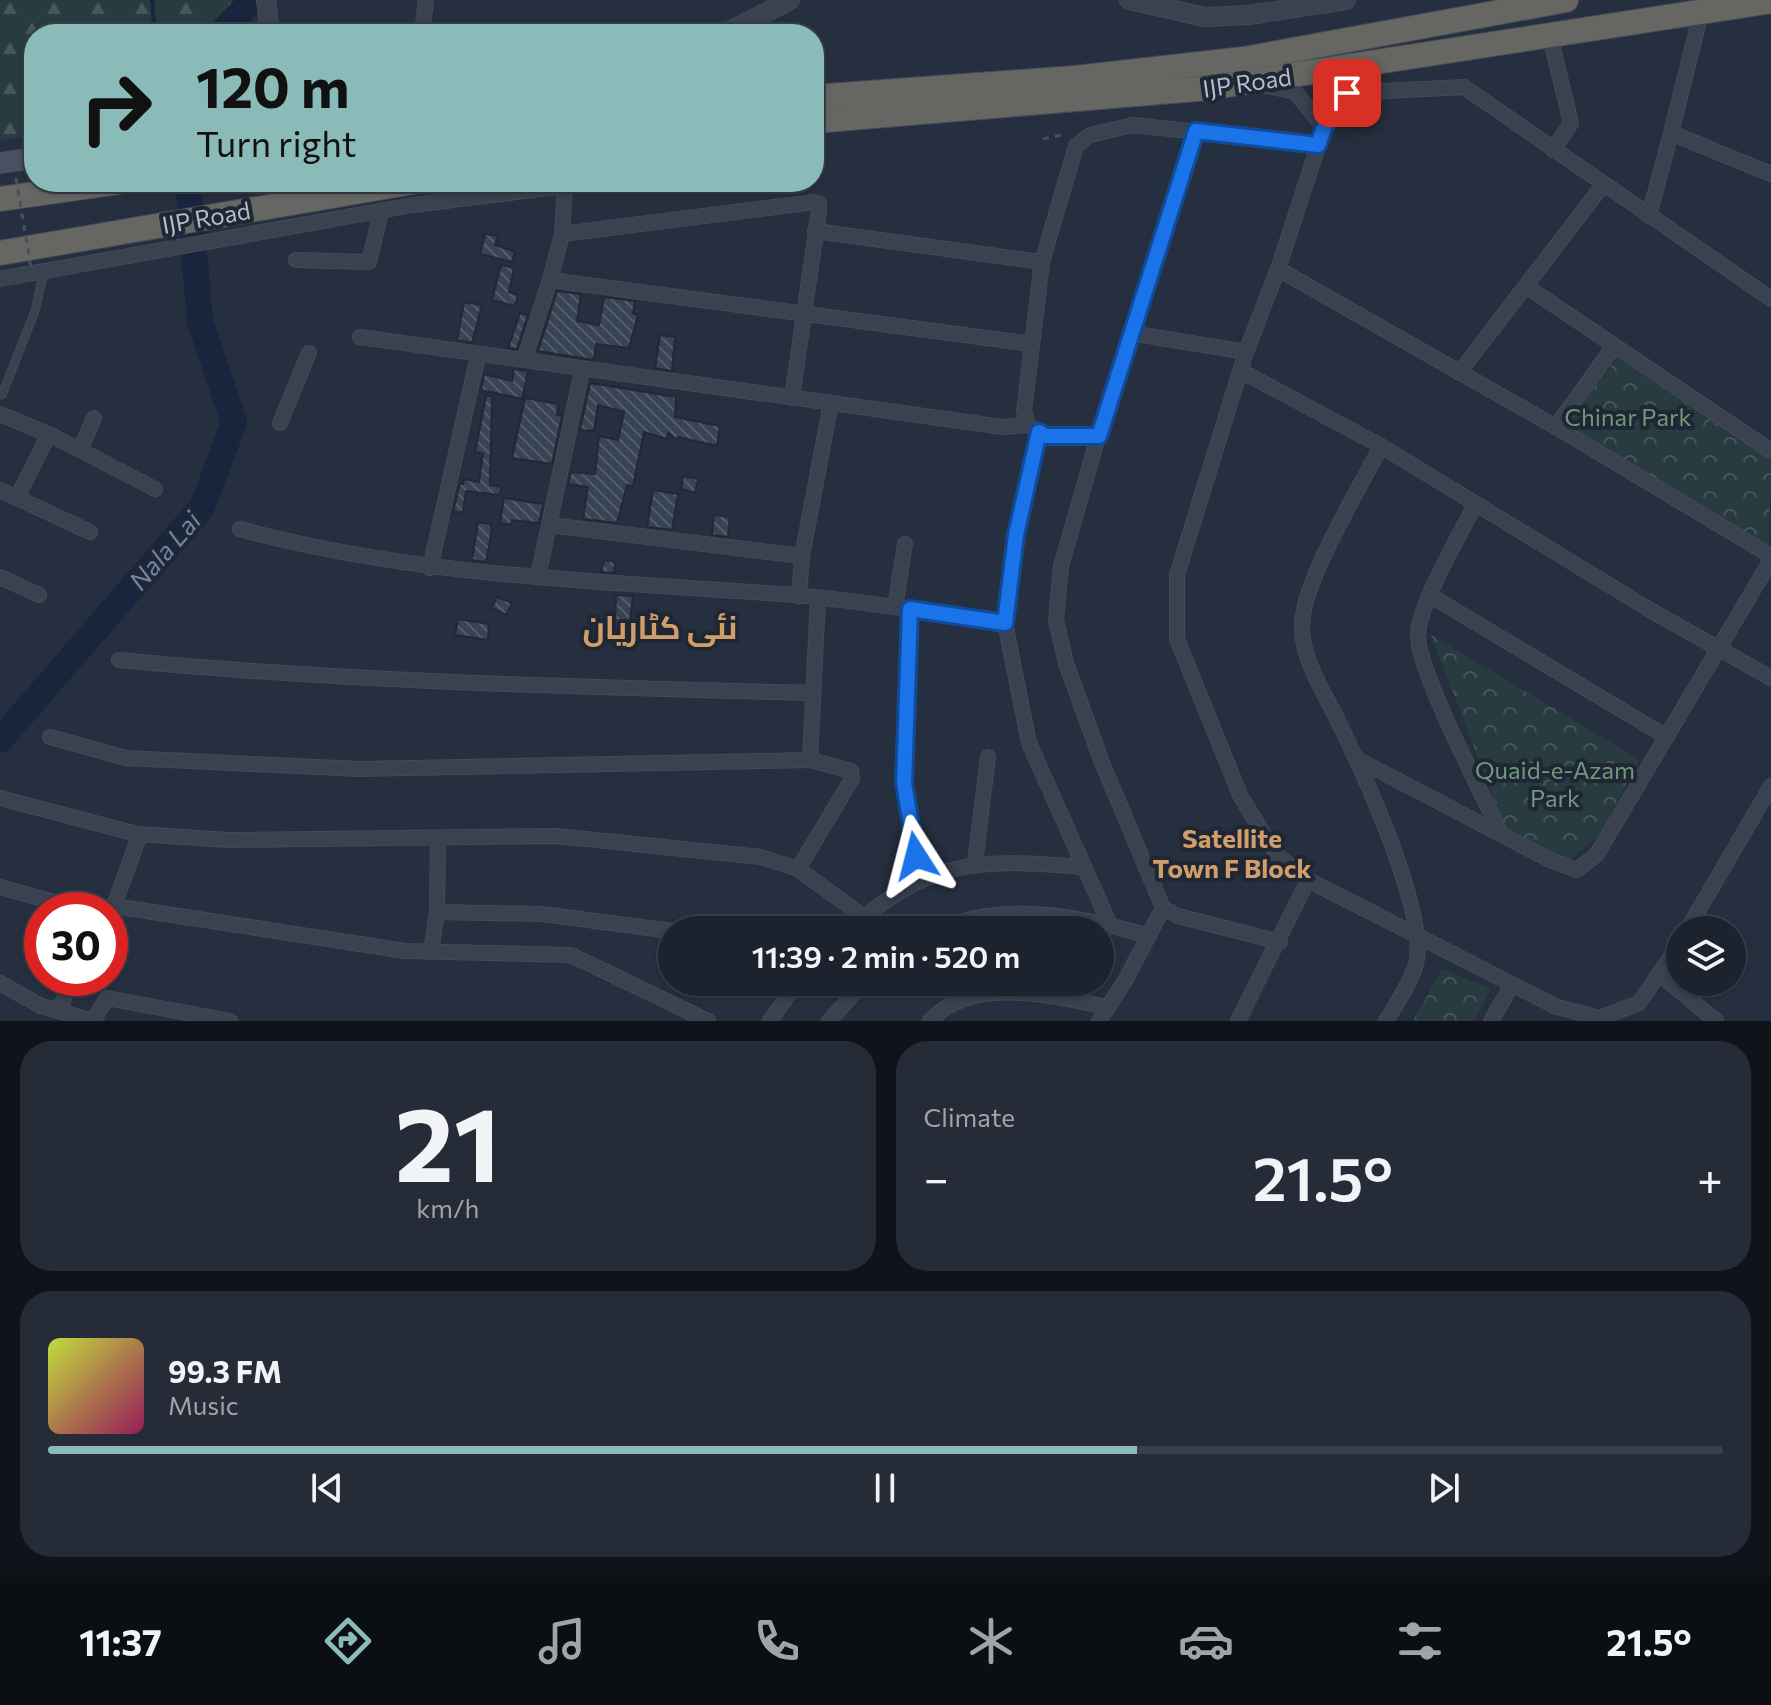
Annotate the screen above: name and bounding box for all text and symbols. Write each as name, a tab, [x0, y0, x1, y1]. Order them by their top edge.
text: 120 m	[196, 51, 350, 120]
icon: right	[64, 56, 168, 160]
pin	[1313, 59, 1381, 127]
street label: IJP Road	[1201, 61, 1293, 103]
icon: arrive	[1325, 71, 1369, 115]
text: Turn right	[196, 120, 357, 164]
street label: IJP Road	[159, 195, 253, 239]
park label: Chinar Park	[1564, 402, 1692, 431]
water label: Nala Lai	[122, 504, 207, 595]
district label: نئی کٹاریان	[582, 606, 738, 647]
park label: Quaid-e-Azam Park	[1475, 755, 1635, 812]
position arrow	[874, 814, 958, 898]
district label: Satellite Town F Block	[1153, 822, 1311, 883]
speed limit sign: 30	[24, 892, 128, 996]
map controls	[1666, 916, 1746, 996]
button: layers	[1666, 916, 1746, 996]
text: 11:39 · 2 min · 520 m	[752, 937, 1020, 974]
text: 21	[395, 1076, 501, 1203]
text: Climate	[924, 1101, 1015, 1132]
text: 21.5°	[1253, 1140, 1393, 1213]
text: −	[924, 1150, 949, 1204]
text: +	[1697, 1150, 1723, 1204]
text: km/h	[416, 1192, 479, 1223]
text: 99.3 FM	[168, 1352, 282, 1389]
text: Music	[168, 1389, 239, 1420]
icon: previous	[305, 1466, 349, 1510]
icon: pause	[863, 1466, 907, 1510]
icon: next	[1422, 1466, 1466, 1510]
icon: directions	[320, 1613, 376, 1669]
icon: music	[534, 1613, 590, 1669]
icon: phone	[749, 1613, 805, 1669]
icon: climate	[963, 1613, 1019, 1669]
icon: car	[1178, 1613, 1234, 1669]
icon: filters	[1392, 1613, 1448, 1669]
text: 11:37	[79, 1619, 162, 1663]
text: 21.5°	[1606, 1619, 1692, 1663]

